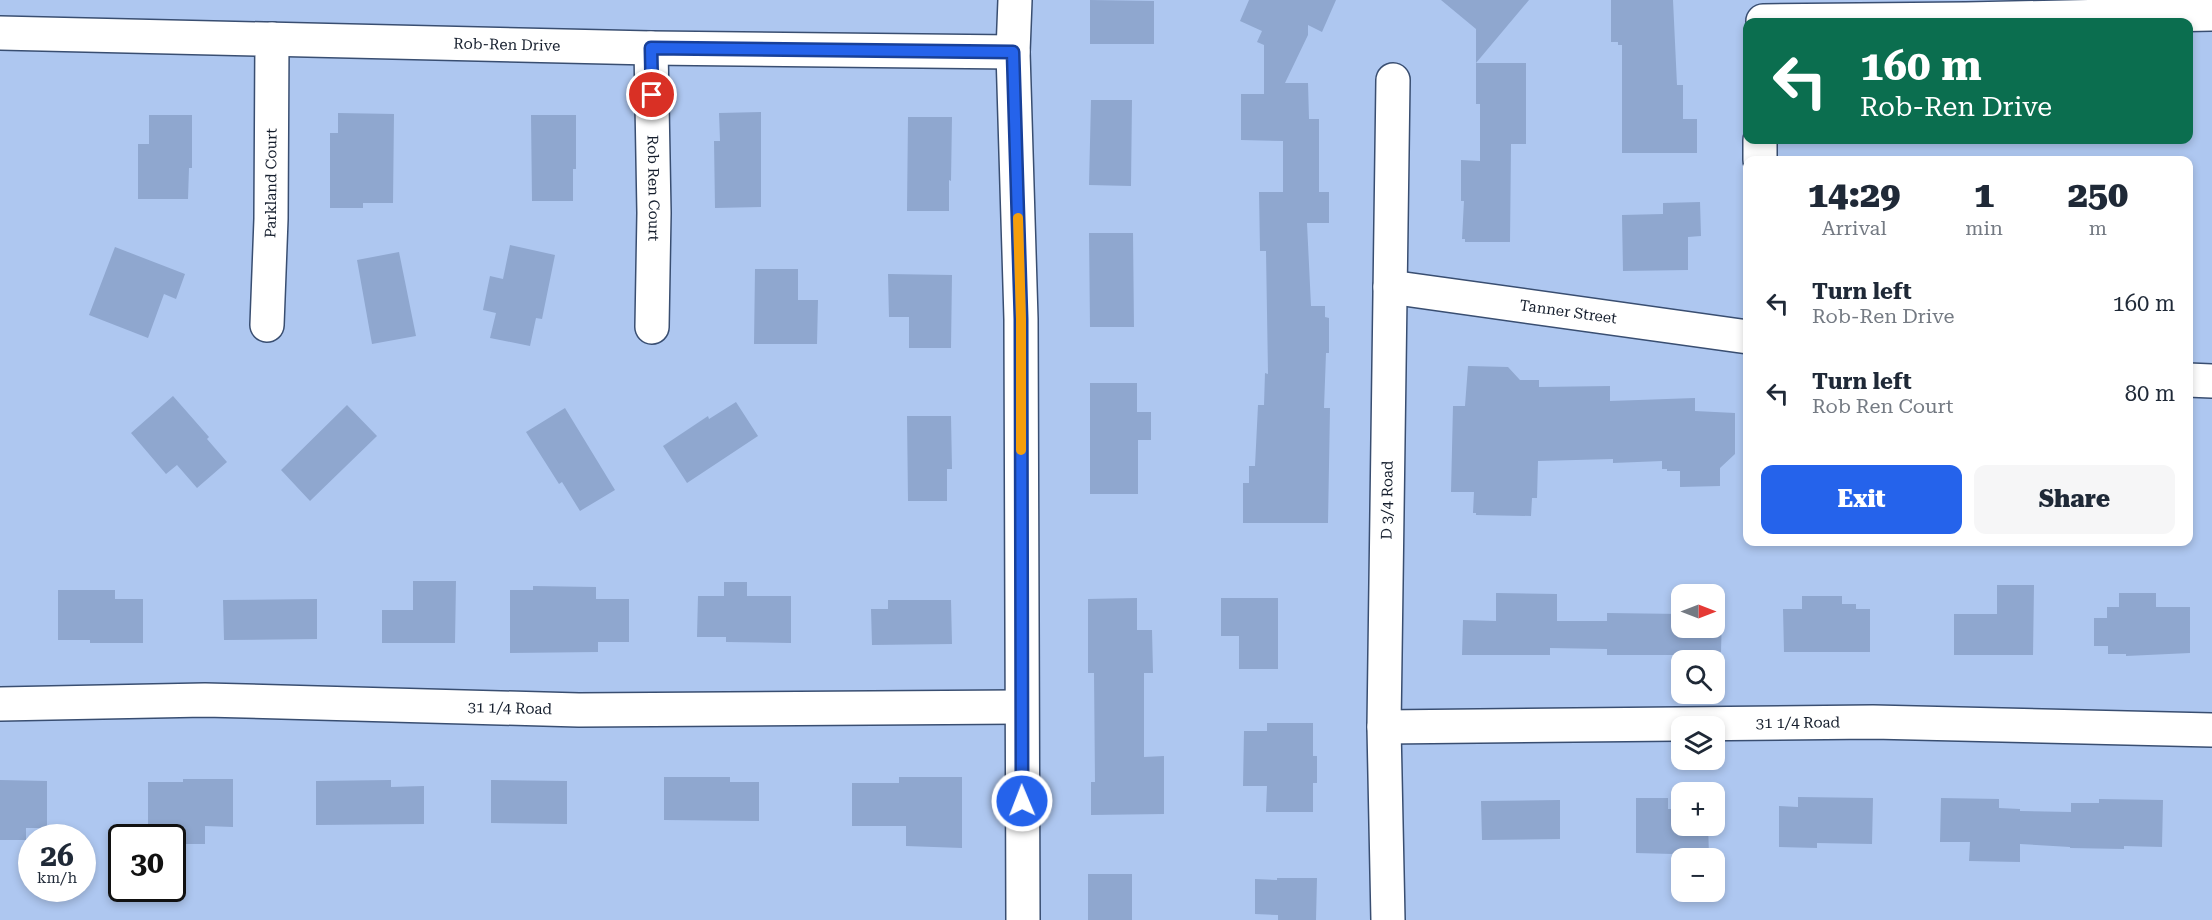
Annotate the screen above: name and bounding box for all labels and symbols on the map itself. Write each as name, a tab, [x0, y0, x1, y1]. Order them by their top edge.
street label: Rob-Ren Drive	[453, 34, 561, 55]
pin	[626, 69, 677, 120]
street label: Parkland Court	[261, 128, 281, 238]
street label: Rob Ren Court	[644, 135, 663, 242]
street label: Tanner Street	[1519, 296, 1618, 328]
street label: D 3/4 Road	[1378, 460, 1397, 540]
north arrow	[1671, 584, 1725, 638]
street label: 31 1/4 Road	[467, 698, 553, 718]
street label: 31 1/4 Road	[1756, 713, 1841, 732]
position arrow	[990, 769, 1054, 833]
speed limit sign: 30	[108, 824, 186, 902]

